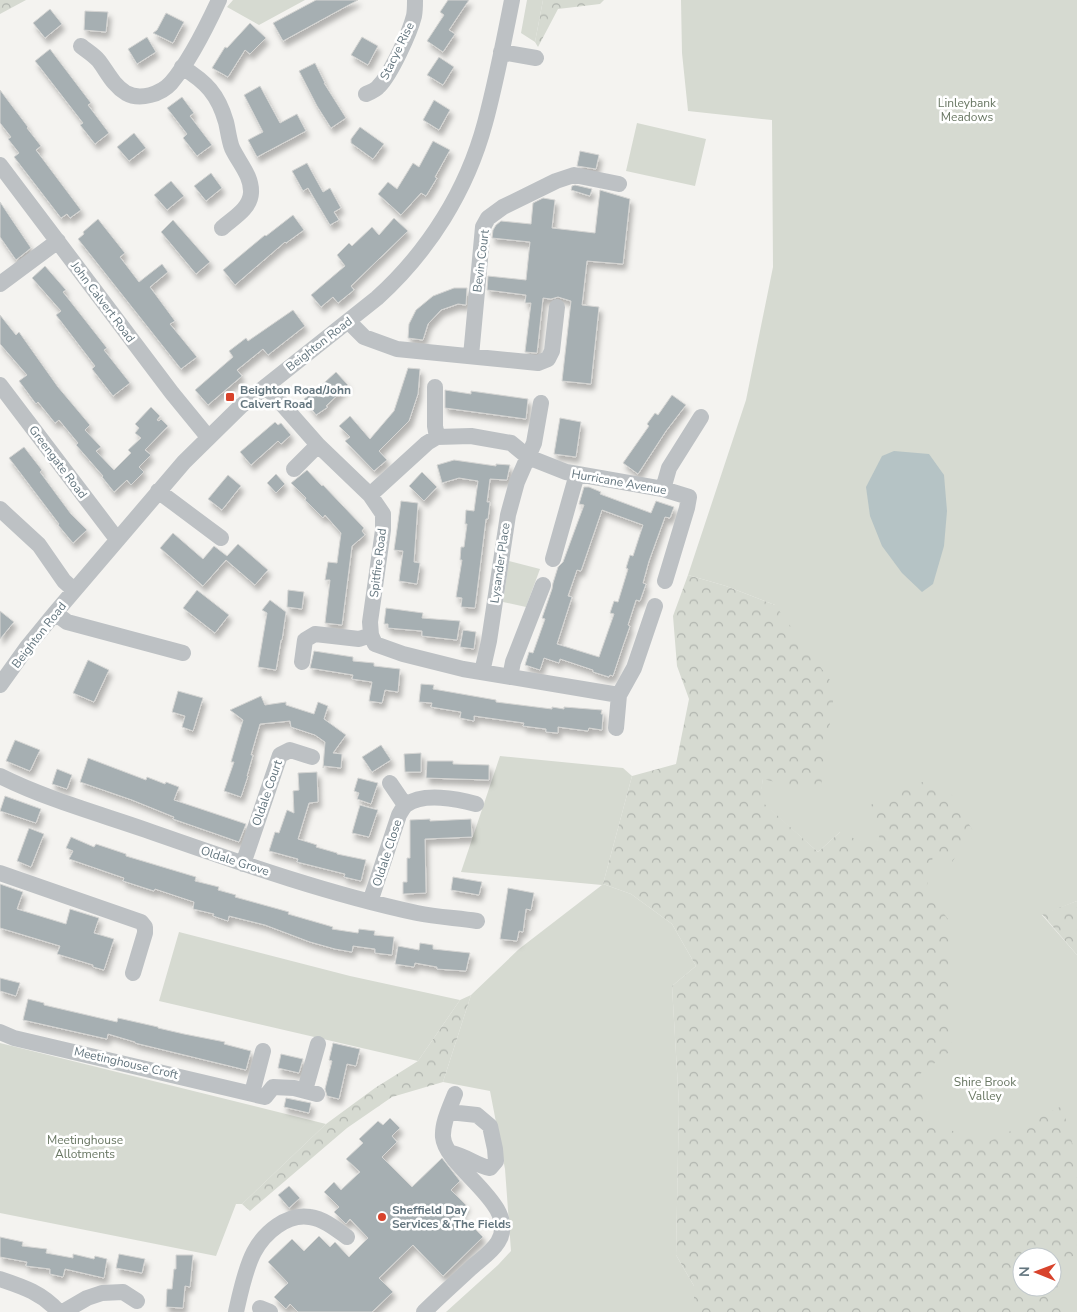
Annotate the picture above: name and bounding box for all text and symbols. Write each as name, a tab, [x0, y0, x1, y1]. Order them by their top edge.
street label: Stacye Rise	[376, 20, 418, 82]
park label: Linleybank Meadows	[938, 95, 997, 125]
street label: Bevin Court	[469, 228, 493, 293]
street label: John Calvert Road	[67, 258, 139, 346]
street label: Beighton Road	[283, 313, 355, 375]
place label: Beighton Road/John Calvert Road	[240, 382, 351, 412]
marker: Beighton Road/John Calvert Road	[224, 391, 236, 403]
street label: Greengate Road	[25, 422, 91, 502]
street label: Hurricane Avenue	[570, 466, 668, 498]
street label: Lysander Place	[486, 522, 514, 604]
street label: Spitfire Road	[366, 527, 390, 599]
street label: Beighton Road	[8, 599, 70, 671]
street label: Oldale Court	[248, 757, 286, 828]
street label: Oldale Close	[369, 818, 405, 888]
street label: Oldale Grove	[199, 842, 271, 880]
street label: Meetinghouse Croft	[72, 1043, 180, 1083]
park label: Shire Brook Valley	[954, 1074, 1017, 1104]
park label: Meetinghouse Allotments	[47, 1132, 123, 1162]
place label: Sheffield Day Services & The Fields	[392, 1202, 511, 1232]
marker: Sheffield Day Services & The Fields	[376, 1211, 388, 1223]
north arrow	[1012, 1247, 1062, 1297]
text: N	[1015, 1266, 1034, 1277]

